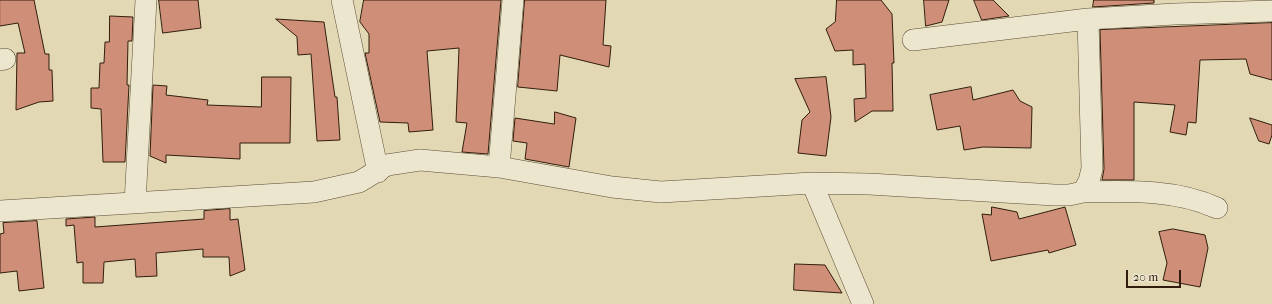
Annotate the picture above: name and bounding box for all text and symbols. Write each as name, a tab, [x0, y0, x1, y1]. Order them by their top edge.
scale bar	[1128, 262, 1183, 288]
text: 20 m	[1133, 270, 1158, 284]

